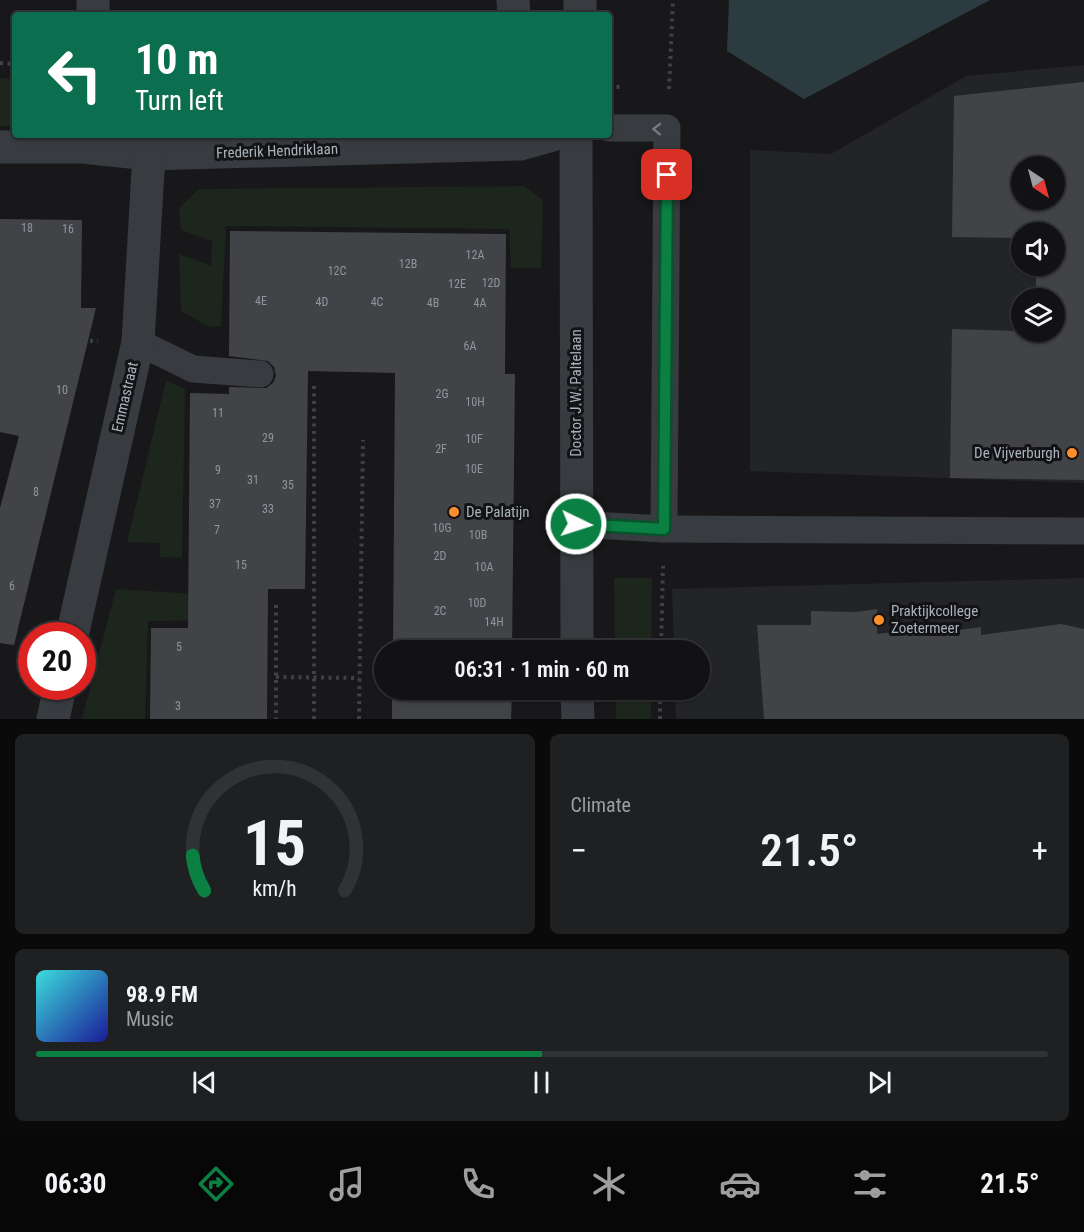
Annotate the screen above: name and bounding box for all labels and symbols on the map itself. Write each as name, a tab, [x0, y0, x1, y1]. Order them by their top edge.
one-way arrow	[652, 122, 661, 135]
street label: Frederik Hendriklaan	[216, 140, 338, 162]
pin	[641, 149, 692, 200]
north arrow	[1011, 156, 1065, 210]
house number: 18	[21, 221, 33, 235]
house number: 16	[62, 222, 74, 236]
house number: 12A	[466, 248, 484, 262]
house number: 12B	[399, 257, 417, 271]
house number: 12C	[328, 264, 347, 278]
house number: 12D	[482, 276, 500, 290]
house number: 12E	[448, 277, 466, 291]
house number: 4E	[255, 294, 267, 308]
house number: 4D	[316, 295, 329, 309]
house number: 4C	[371, 295, 384, 309]
house number: 4B	[427, 296, 439, 310]
house number: 4A	[474, 296, 487, 310]
street label: Doctor J.W. Paltelaan	[567, 329, 585, 457]
house number: 6A	[464, 339, 477, 353]
street label: Emmastraat	[108, 360, 142, 434]
house number: 10	[56, 383, 68, 397]
house number: 2G	[435, 387, 449, 401]
house number: 10H	[465, 395, 485, 409]
house number: 11	[212, 406, 224, 420]
house number: 29	[262, 431, 274, 445]
house number: 10F	[465, 432, 483, 446]
house number: 2F	[435, 442, 447, 456]
place label: De Vijverburgh	[974, 444, 1060, 462]
marker: De Vijverburgh	[1065, 446, 1079, 460]
house number: 10E	[465, 462, 483, 476]
house number: 9	[215, 463, 221, 477]
house number: 31	[247, 473, 259, 487]
house number: 35	[282, 478, 294, 492]
house number: 8	[33, 485, 39, 499]
position arrow	[544, 492, 608, 556]
house number: 37	[209, 497, 221, 511]
house number: 33	[262, 502, 274, 516]
place label: De Palatijn	[466, 503, 530, 521]
marker: De Palatijn	[447, 505, 461, 519]
house number: 10G	[433, 521, 451, 535]
house number: 7	[214, 523, 220, 537]
house number: 10B	[469, 528, 487, 542]
house number: 2D	[434, 549, 447, 563]
house number: 15	[235, 558, 247, 572]
house number: 10A	[475, 560, 493, 574]
house number: 6	[9, 579, 15, 593]
house number: 10D	[468, 596, 486, 610]
place label: Praktijkcollege Zoetermeer	[891, 602, 978, 637]
house number: 2C	[434, 604, 447, 618]
marker: Praktijkcollege Zoetermeer	[872, 613, 886, 627]
house number: 14H	[484, 615, 504, 629]
speed limit sign: 20	[18, 622, 96, 700]
house number: 5	[176, 640, 182, 654]
house number: 3	[175, 699, 181, 713]

